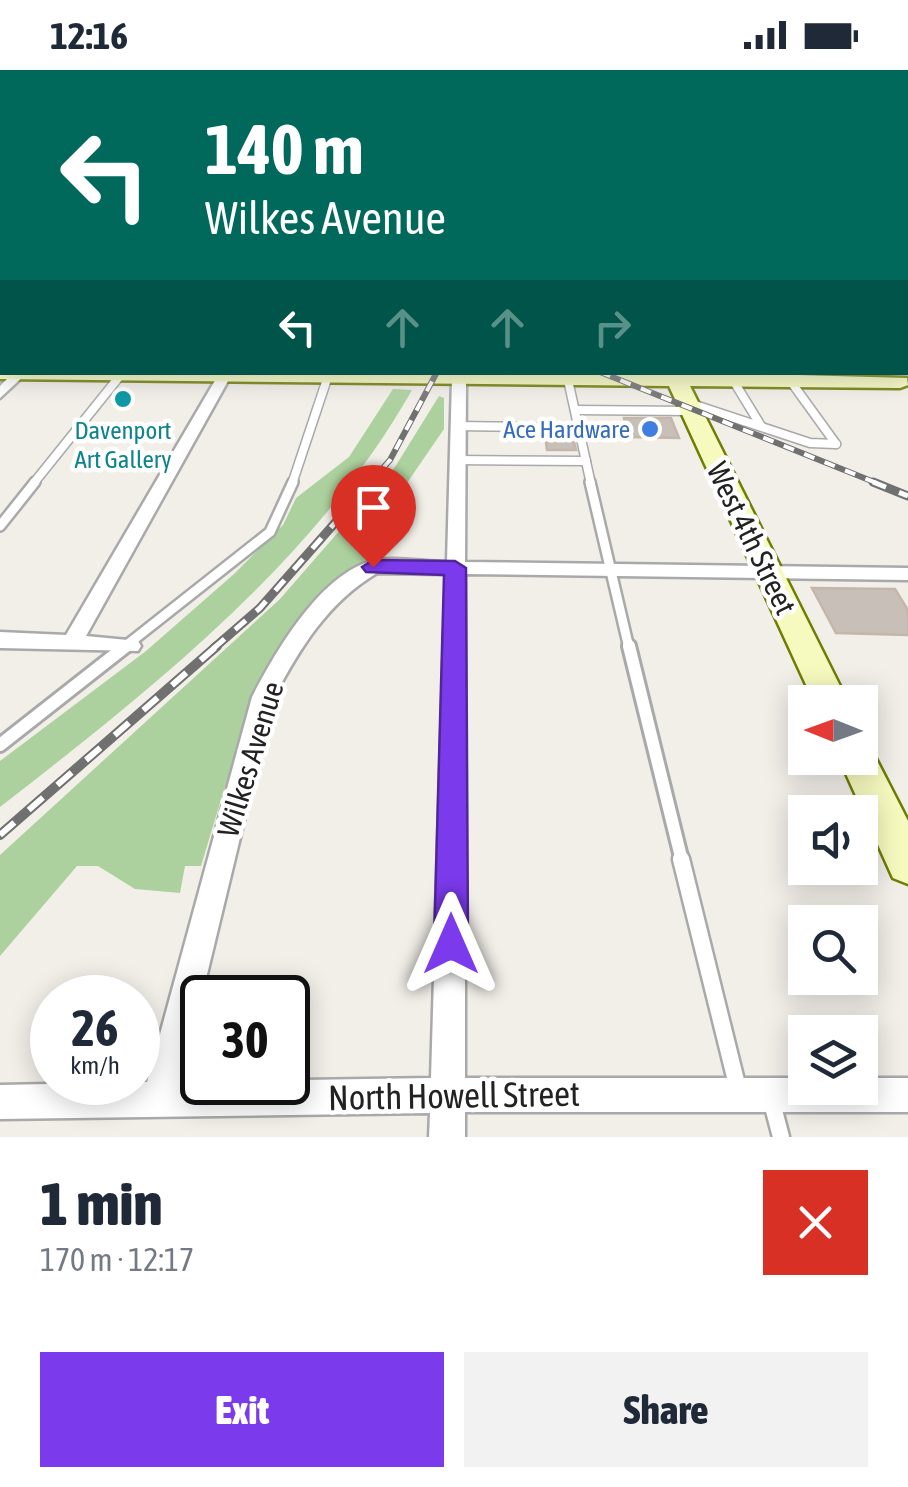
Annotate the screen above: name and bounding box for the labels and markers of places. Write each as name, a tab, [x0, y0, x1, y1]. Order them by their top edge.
marker: Davenport Art Gallery	[112, 388, 134, 410]
place label: Ace Hardware	[503, 415, 630, 443]
place label: Davenport Art Gallery	[74, 416, 172, 473]
marker: Ace Hardware	[639, 418, 661, 440]
pin	[331, 465, 416, 568]

